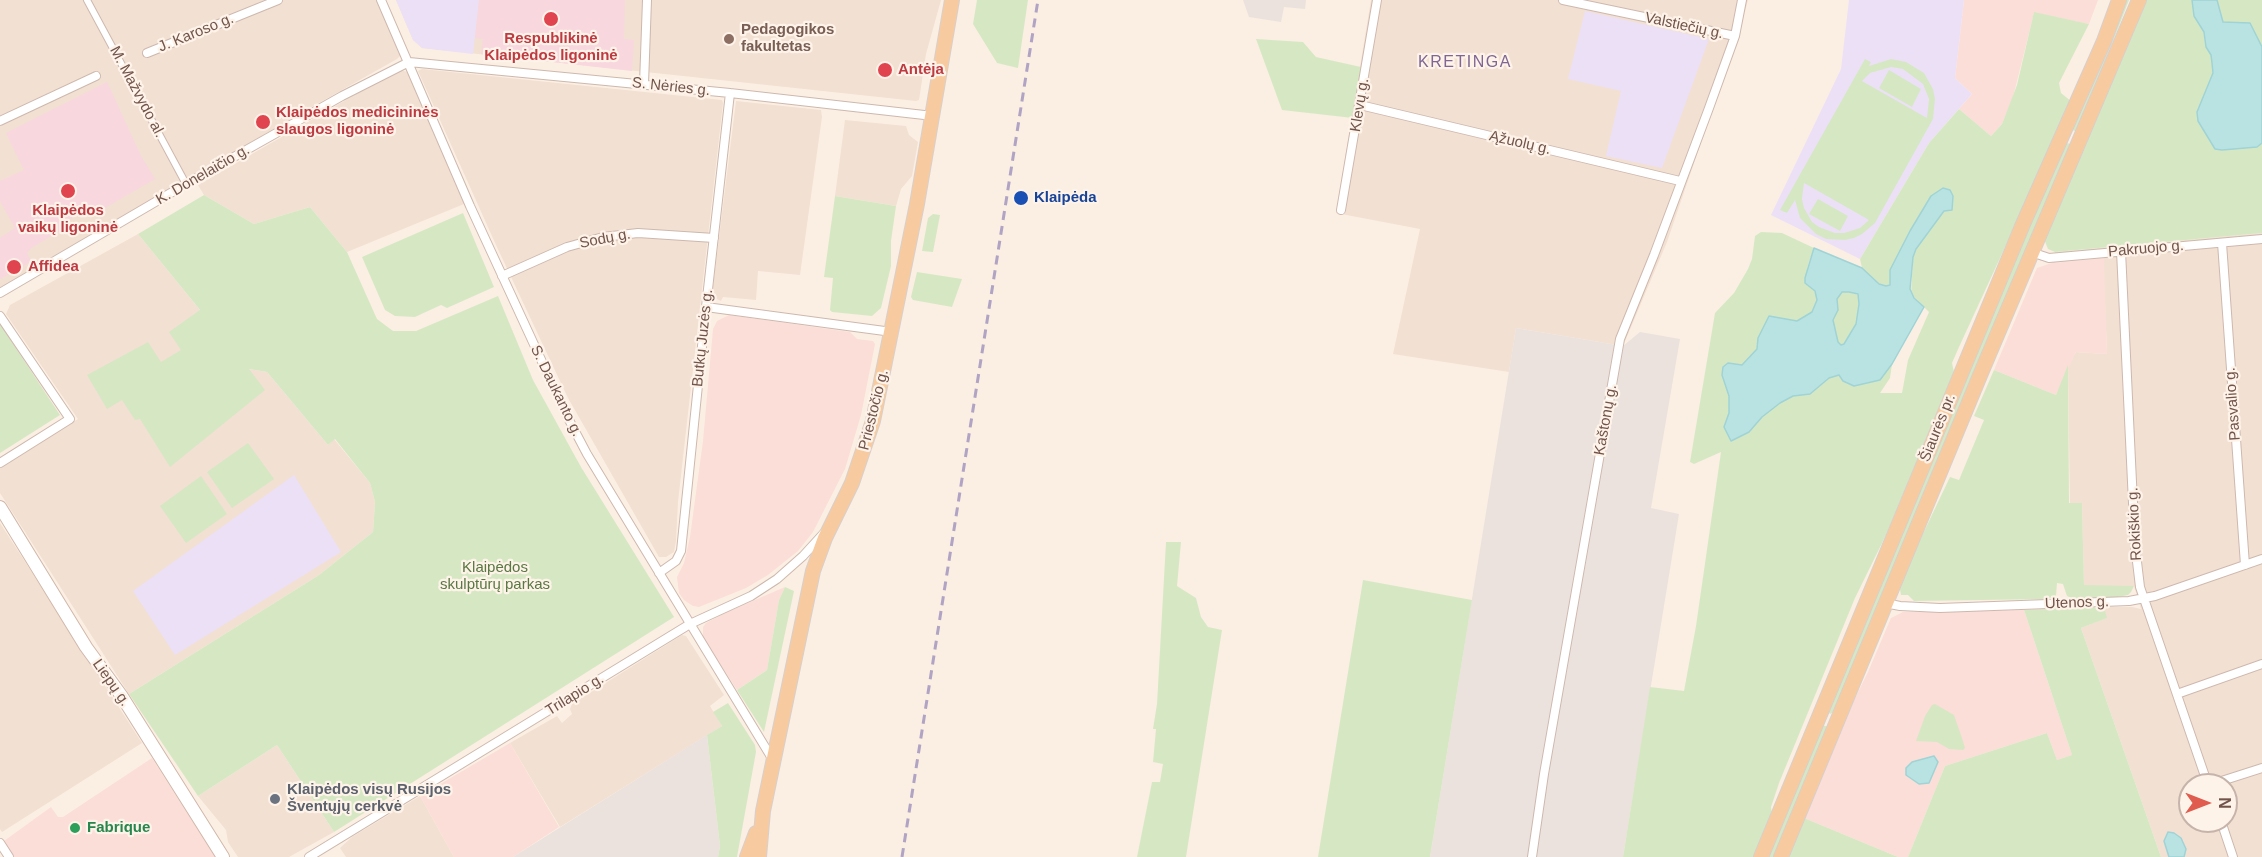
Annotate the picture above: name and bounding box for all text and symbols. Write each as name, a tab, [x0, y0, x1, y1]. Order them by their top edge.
street label: Valstiečių g.	[1643, 9, 1725, 43]
street label: J. Karoso g.	[156, 10, 236, 56]
marker: Respublikinė Klaipėdos ligoninė	[542, 10, 560, 28]
place label: Pedagogikos fakultetas	[741, 21, 834, 56]
place label: Respublikinė Klaipėdos ligoninė	[484, 30, 618, 65]
marker: Pedagogikos fakultetas	[722, 32, 736, 46]
street label: M. Mažvydo al.	[105, 43, 169, 141]
district label: KRETINGA	[1418, 53, 1512, 73]
marker: Antėja	[876, 61, 894, 79]
place label: Antėja	[898, 61, 944, 79]
street label: S. Nėries g.	[631, 74, 711, 100]
street label: Klevų g.	[1347, 77, 1373, 133]
place label: Klaipėdos medicininės slaugos ligoninė	[276, 104, 439, 139]
marker: Klaipėdos medicininės slaugos ligoninė	[254, 113, 272, 131]
street label: Ąžuolų g.	[1488, 127, 1552, 159]
street label: K. Donelaičio g.	[153, 141, 253, 209]
marker: Klaipėdos vaikų ligoninė	[59, 182, 77, 200]
marker: Klaipėda	[1012, 189, 1030, 207]
place label: Klaipėda	[1034, 189, 1097, 207]
place label: Klaipėdos vaikų ligoninė	[18, 202, 118, 237]
street label: Sodų g.	[578, 225, 632, 253]
street label: Pakruojo g.	[2107, 237, 2185, 261]
marker: Affidea	[5, 258, 23, 276]
place label: Affidea	[28, 258, 79, 276]
street label: Butkų Juzės g.	[689, 288, 717, 388]
street label: S. Daukanto g.	[526, 342, 586, 440]
street label: Pasvalio g.	[2221, 367, 2245, 441]
street label: Priestočio g.	[855, 368, 893, 452]
street label: Kaštonų g.	[1591, 383, 1621, 457]
street label: Šiaurės pr.	[1916, 391, 1960, 465]
street label: Rokiškio g.	[2124, 487, 2146, 561]
park label: Klaipėdos skulptūrų parkas	[440, 559, 550, 594]
street label: Utenos g.	[2045, 593, 2109, 613]
street label: Liepų g.	[88, 656, 134, 710]
street label: Trilapio g.	[543, 670, 607, 720]
north arrow	[2178, 773, 2238, 833]
place label: Klaipėdos visų Rusijos Šventųjų cerkvė	[287, 781, 451, 816]
marker: Klaipėdos visų Rusijos Šventųjų cerkvė	[268, 792, 282, 806]
text: N	[2216, 797, 2233, 809]
place label: Fabrique	[87, 819, 150, 837]
marker: Fabrique	[68, 821, 82, 835]

